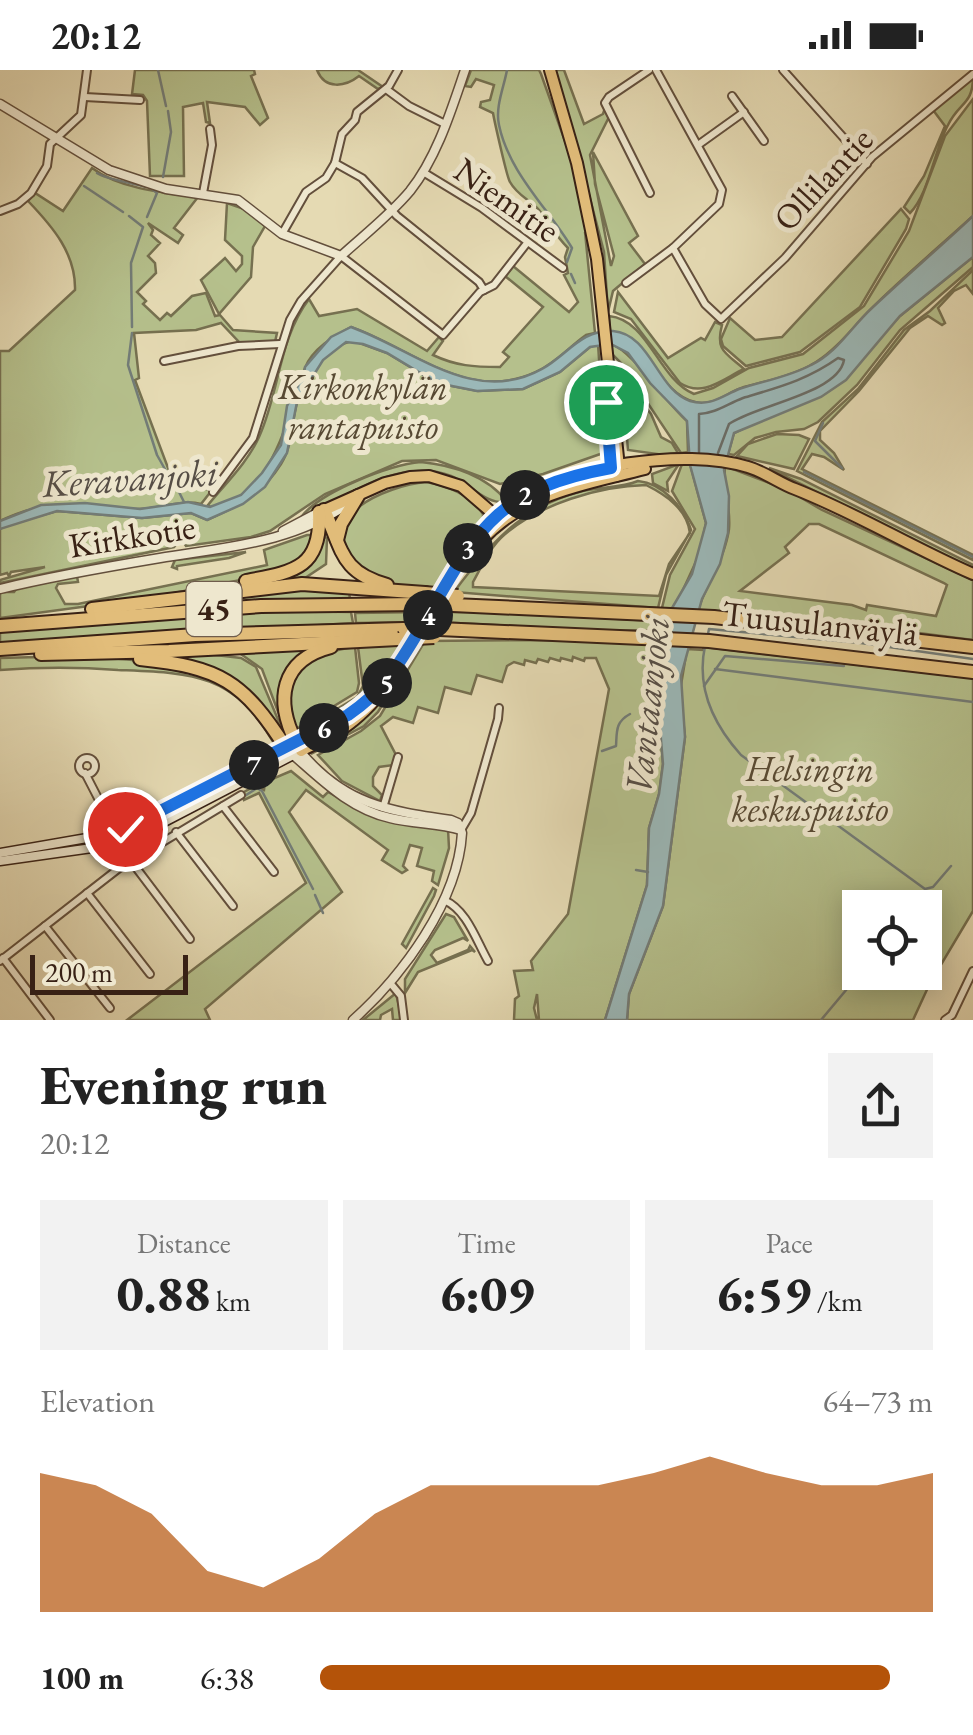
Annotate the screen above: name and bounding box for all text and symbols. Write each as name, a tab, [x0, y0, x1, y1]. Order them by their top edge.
text: 20:12	[50, 11, 141, 60]
street label: Ollilantie	[763, 117, 882, 240]
street label: Niemitie	[446, 147, 569, 252]
pin	[564, 360, 649, 445]
park label: Kirkonkylän rantapuisto	[277, 364, 448, 450]
icon: arrive	[579, 375, 634, 430]
water label: Keravanjoki	[40, 447, 221, 508]
pin: 2	[500, 470, 550, 520]
text: 2	[518, 477, 532, 513]
street label: Kirkkotie	[65, 503, 198, 568]
pin: 3	[443, 523, 493, 573]
text: 3	[461, 530, 475, 566]
road number: 45	[186, 582, 242, 636]
pin: 4	[403, 590, 453, 640]
street label: Tuusulanväylä	[720, 590, 920, 655]
text: 4	[421, 597, 435, 633]
water label: Vantaanjoki	[613, 612, 680, 796]
pin: 5	[362, 658, 412, 708]
text: 5	[380, 665, 394, 701]
pin: 6	[299, 703, 349, 753]
text: 6	[317, 710, 331, 746]
pin: 7	[229, 740, 279, 790]
park label: Helsingin keskuspuisto	[731, 746, 889, 832]
text: 7	[247, 747, 261, 783]
pin	[83, 787, 168, 872]
icon: check	[98, 802, 153, 857]
map controls	[842, 890, 942, 990]
button: locate	[842, 890, 942, 990]
scale bar	[30, 950, 188, 994]
text: 200 m	[45, 954, 113, 990]
text: Evening run	[40, 1049, 327, 1120]
button: share	[828, 1053, 933, 1158]
text: 20:12	[40, 1122, 109, 1164]
text: Distance	[137, 1225, 231, 1261]
text: Time	[457, 1225, 516, 1261]
text: Pace	[766, 1225, 813, 1261]
text: 0.88	[117, 1261, 210, 1326]
text: 6:09	[439, 1261, 534, 1326]
text: 6:59	[716, 1261, 811, 1326]
text: km	[210, 1283, 251, 1319]
text: /km	[811, 1283, 863, 1319]
text: Elevation	[40, 1380, 155, 1422]
text: 64–73 m	[823, 1380, 933, 1422]
text: 100 m	[40, 1657, 124, 1699]
text: 6:38	[200, 1657, 254, 1699]

